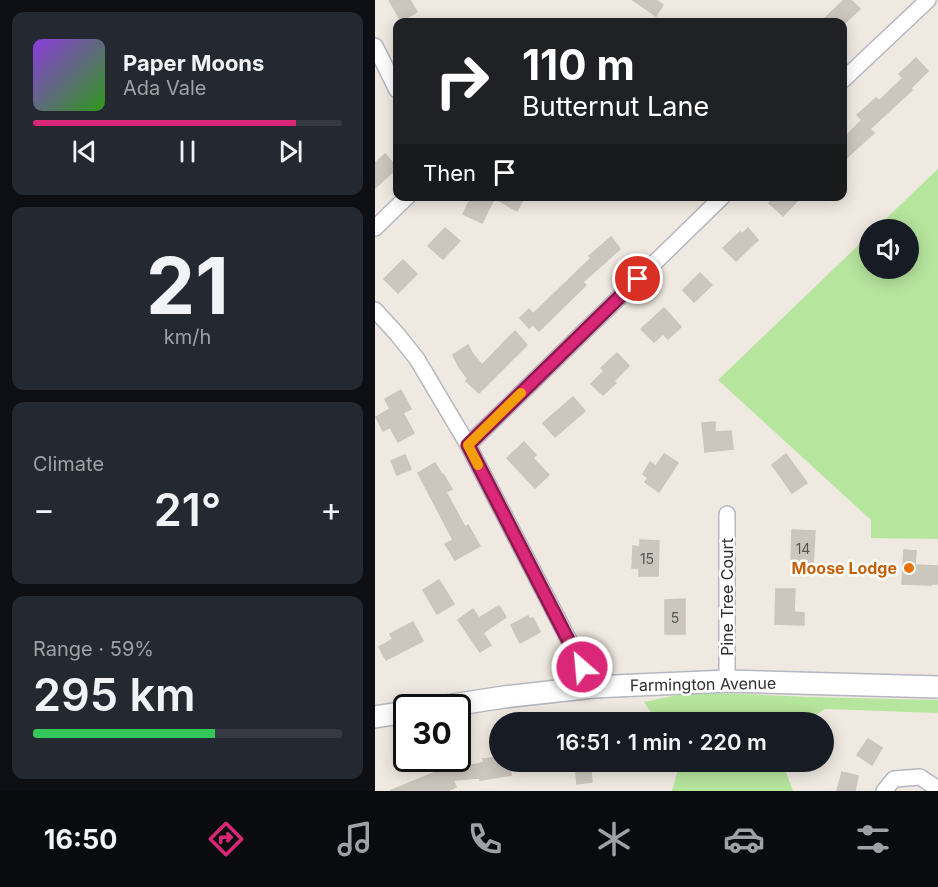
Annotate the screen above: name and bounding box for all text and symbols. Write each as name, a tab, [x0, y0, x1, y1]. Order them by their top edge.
text: 110 m	[522, 39, 635, 90]
icon: right	[423, 42, 501, 120]
text: Paper Moons	[123, 50, 264, 76]
text: Ada Vale	[123, 76, 206, 100]
text: Butternut Lane	[522, 90, 709, 123]
icon: previous	[68, 135, 101, 168]
icon: pause	[171, 135, 204, 168]
icon: next	[274, 135, 307, 168]
icon: arrive	[488, 156, 521, 189]
text: Then	[423, 160, 476, 186]
map controls	[859, 219, 919, 279]
button: sound	[859, 219, 919, 279]
text: 21	[146, 238, 229, 333]
pin	[612, 253, 663, 304]
icon: arrive	[621, 262, 654, 295]
text: km/h	[164, 325, 211, 349]
text: Climate	[33, 452, 104, 476]
text: 21°	[154, 482, 221, 537]
text: −	[33, 489, 55, 529]
text: +	[320, 489, 342, 529]
street label: Pine Tree Court	[717, 538, 737, 656]
house number: 14	[796, 540, 810, 557]
house number: 15	[640, 550, 654, 567]
place label: Moose Lodge	[792, 558, 897, 578]
marker: Moose Lodge	[902, 561, 916, 575]
house number: 5	[671, 609, 679, 626]
position arrow	[550, 635, 614, 699]
text: Range · 59%	[33, 637, 154, 661]
text: 295 km	[33, 667, 196, 722]
street label: Farmington Avenue	[630, 673, 776, 695]
speed limit sign: 30	[393, 694, 471, 772]
text: 16:51 · 1 min · 220 m	[556, 729, 767, 755]
icon: directions	[205, 818, 247, 860]
icon: music	[334, 818, 376, 860]
icon: phone	[464, 818, 506, 860]
icon: climate	[593, 818, 635, 860]
icon: car	[723, 818, 765, 860]
icon: filters	[852, 818, 894, 860]
text: 16:50	[44, 823, 117, 856]

